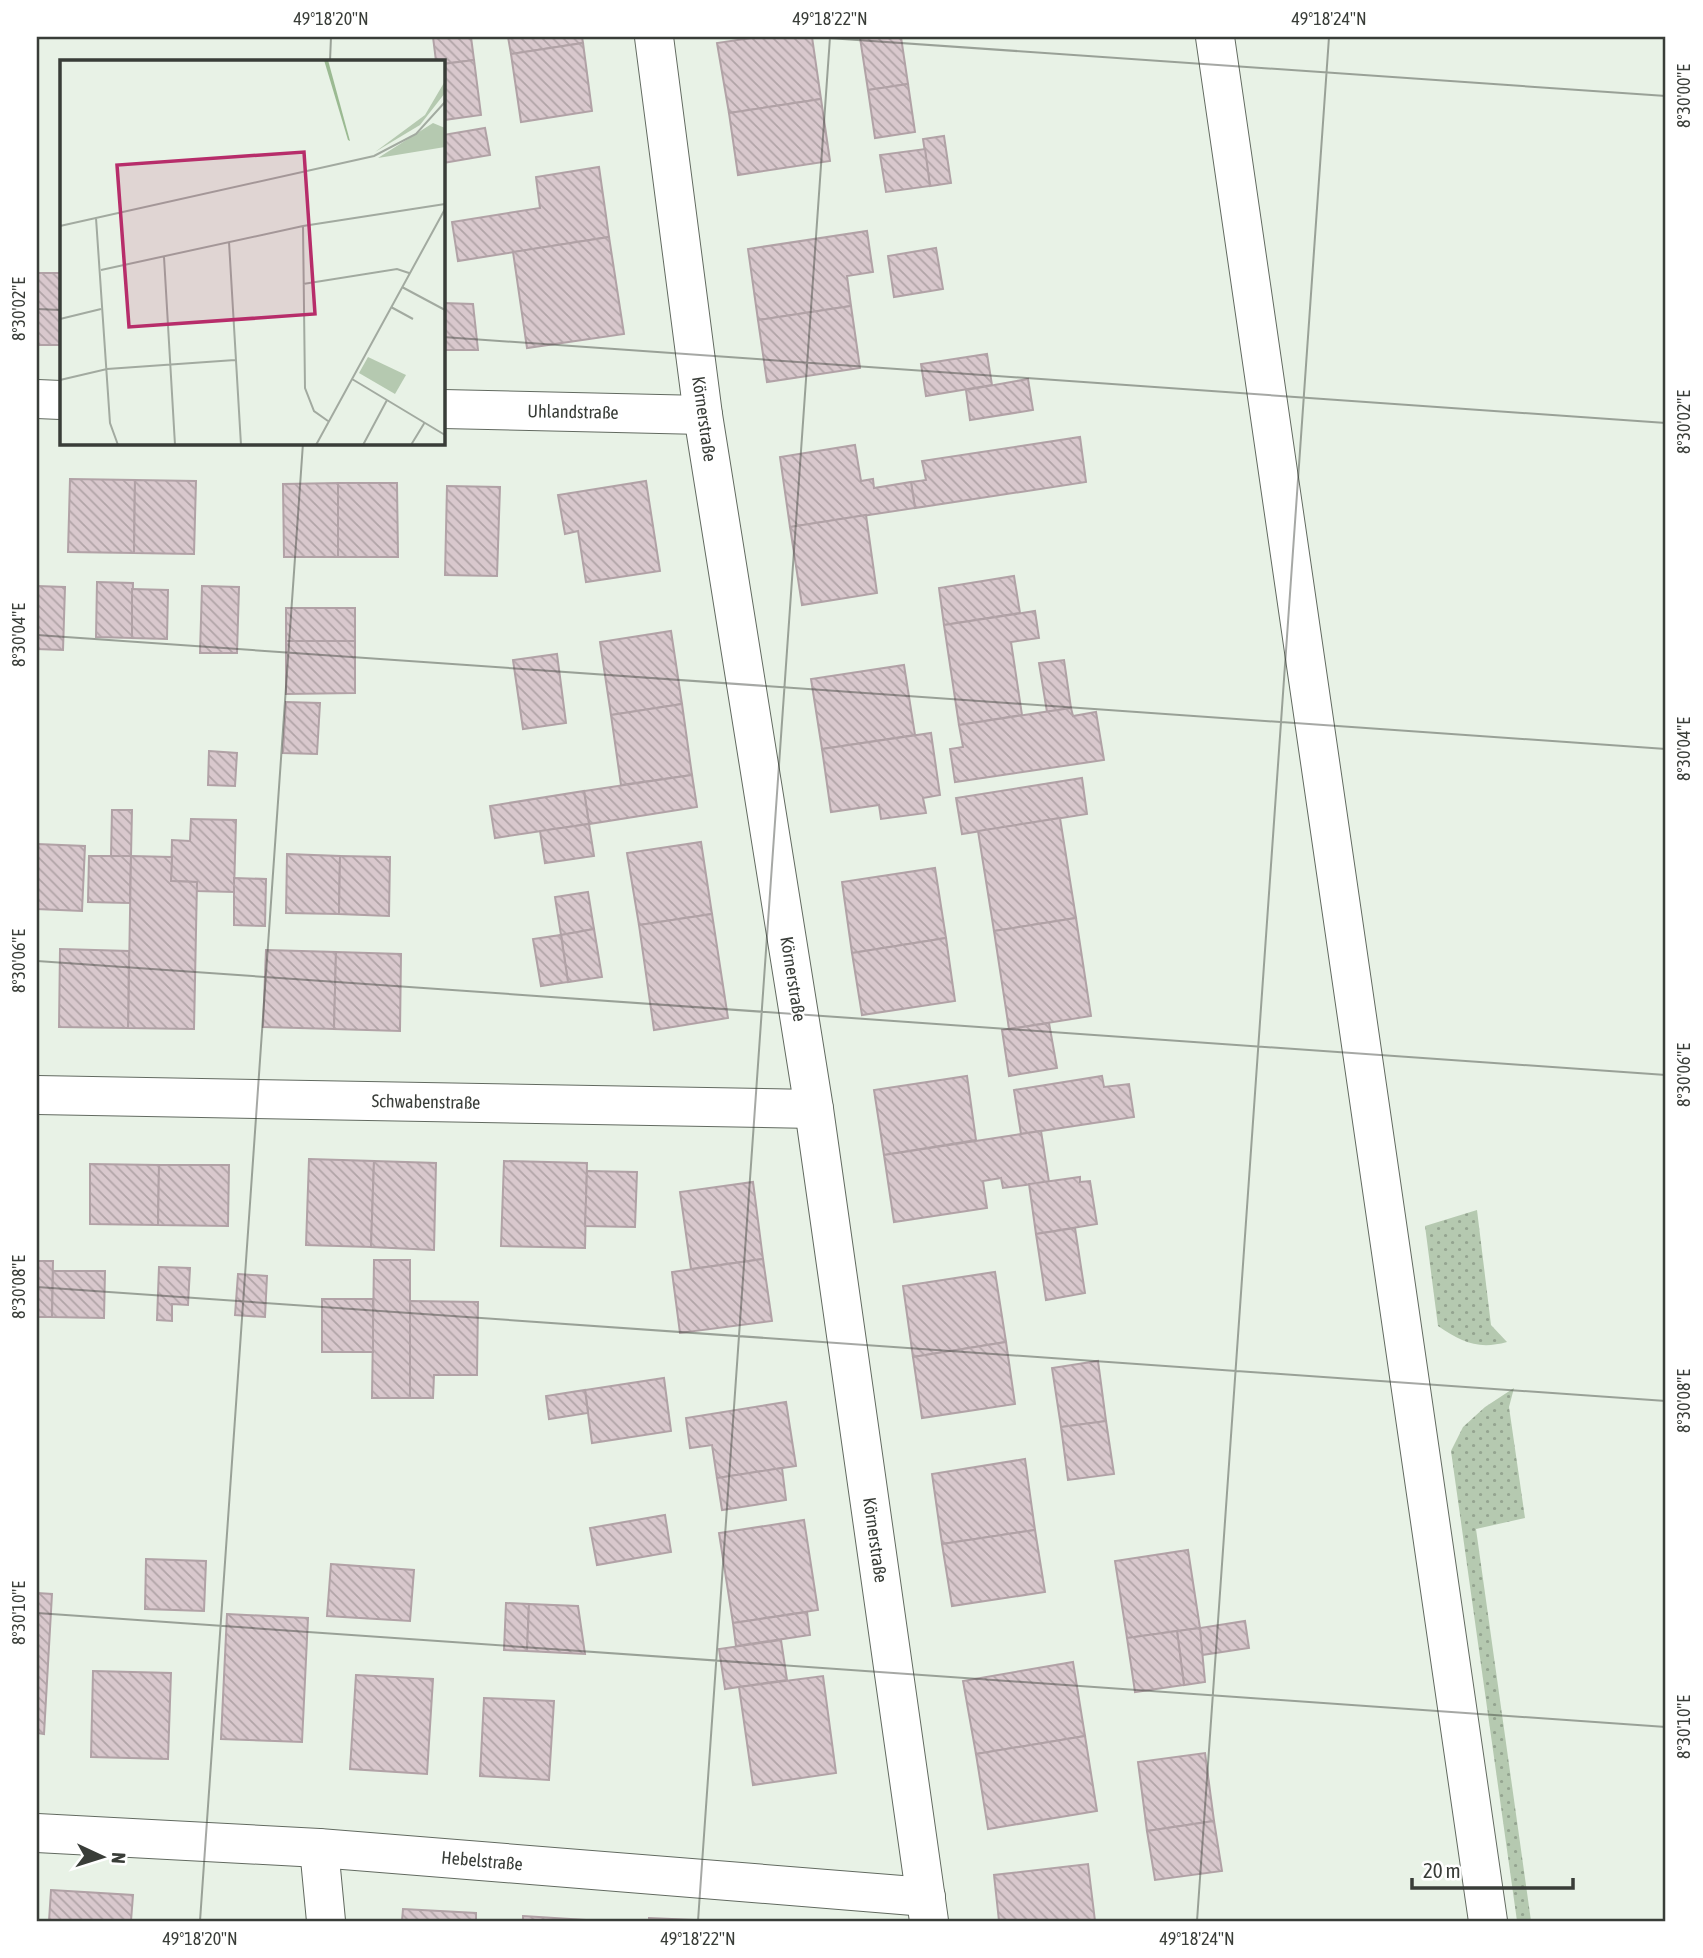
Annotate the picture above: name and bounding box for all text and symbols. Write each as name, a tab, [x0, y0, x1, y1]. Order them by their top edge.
text: 49°18'20"N	[293, 8, 369, 29]
text: 49°18'22"N	[792, 8, 868, 29]
text: 49°18'24"N	[1291, 8, 1367, 29]
inset map	[60, 60, 444, 444]
text: 8°30'00"E	[1673, 64, 1694, 128]
text: 8°30'02"E	[8, 277, 29, 341]
street label: Körnerstraße	[688, 375, 721, 463]
text: 8°30'02"E	[1673, 390, 1694, 454]
street label: Uhlandstraße	[527, 400, 619, 423]
text: 8°30'04"E	[8, 603, 29, 667]
text: 8°30'04"E	[1673, 717, 1694, 781]
text: 8°30'06"E	[8, 929, 29, 993]
street label: Körnerstraße	[776, 935, 811, 1023]
text: 8°30'06"E	[1673, 1043, 1694, 1107]
street label: Schwabenstraße	[371, 1090, 481, 1113]
text: 8°30'08"E	[8, 1255, 29, 1319]
text: 8°30'08"E	[1673, 1369, 1694, 1433]
street label: Körnerstraße	[859, 1496, 892, 1584]
text: 8°30'10"E	[8, 1581, 29, 1645]
text: 8°30'10"E	[1673, 1695, 1694, 1759]
north arrow	[66, 1822, 136, 1892]
street label: Hebelstraße	[440, 1846, 524, 1875]
scale bar	[1412, 1846, 1574, 1890]
text: N	[108, 1852, 130, 1865]
text: 20 m	[1423, 1858, 1461, 1882]
text: 49°18'20"N	[162, 1928, 238, 1949]
text: 49°18'22"N	[660, 1928, 736, 1949]
text: 49°18'24"N	[1159, 1928, 1235, 1949]

